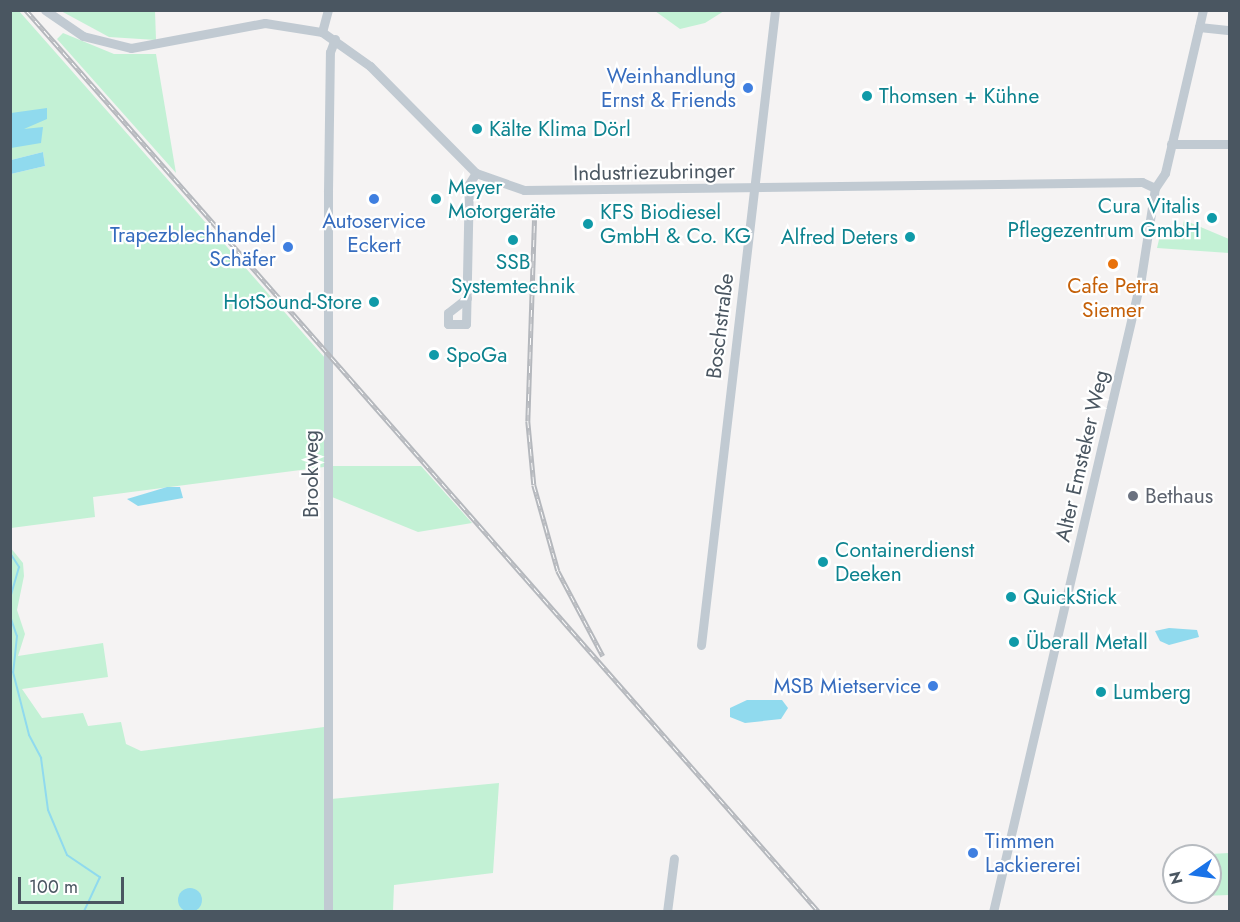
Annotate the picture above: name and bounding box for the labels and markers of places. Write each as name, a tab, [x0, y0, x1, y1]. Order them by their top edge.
place label: Weinhandlung Ernst & Friends	[601, 63, 736, 113]
marker: Weinhandlung Ernst & Friends	[741, 81, 755, 95]
place label: Thomsen + Kühne	[879, 83, 1039, 109]
marker: Thomsen + Kühne	[860, 89, 874, 103]
place label: Kälte Klima Dörl	[489, 116, 631, 142]
marker: Kälte Klima Dörl	[470, 122, 484, 136]
place label: Meyer Motorgeräte	[448, 174, 556, 224]
marker: Autoservice Eckert	[367, 192, 381, 206]
marker: Meyer Motorgeräte	[429, 192, 443, 206]
place label: Cura Vitalis Pflegezentrum GmbH	[1008, 193, 1200, 243]
place label: KFS Biodiesel GmbH & Co. KG	[600, 199, 751, 249]
place label: Autoservice Eckert	[322, 208, 426, 258]
marker: Cura Vitalis Pflegezentrum GmbH	[1205, 211, 1219, 225]
marker: KFS Biodiesel GmbH & Co. KG	[581, 217, 595, 231]
place label: Trapezblechhandel Schäfer	[110, 222, 276, 272]
place label: Alfred Deters	[781, 224, 898, 250]
marker: Alfred Deters	[903, 230, 917, 244]
marker: SSB Systemtechnik	[506, 233, 520, 247]
marker: Trapezblechhandel Schäfer	[281, 240, 295, 254]
place label: SSB Systemtechnik	[451, 249, 575, 299]
marker: Cafe Petra Siemer	[1106, 257, 1120, 271]
place label: Cafe Petra Siemer	[1067, 273, 1159, 323]
place label: HotSound-Store	[223, 289, 362, 315]
marker: HotSound-Store	[367, 295, 381, 309]
place label: SpoGa	[446, 342, 507, 368]
marker: SpoGa	[427, 348, 441, 362]
place label: Bethaus	[1145, 483, 1213, 509]
marker: Bethaus	[1126, 489, 1140, 503]
place label: Containerdienst Deeken	[835, 537, 974, 587]
marker: Containerdienst Deeken	[816, 555, 830, 569]
place label: QuickStick	[1023, 584, 1117, 610]
marker: QuickStick	[1004, 590, 1018, 604]
place label: Überall Metall	[1026, 629, 1148, 655]
marker: Überall Metall	[1007, 635, 1021, 649]
place label: MSB Mietservice	[773, 673, 921, 699]
marker: MSB Mietservice	[926, 679, 940, 693]
place label: Lumberg	[1113, 679, 1191, 705]
marker: Lumberg	[1094, 685, 1108, 699]
place label: Timmen Lackiererei	[985, 828, 1081, 878]
marker: Timmen Lackiererei	[966, 846, 980, 860]

